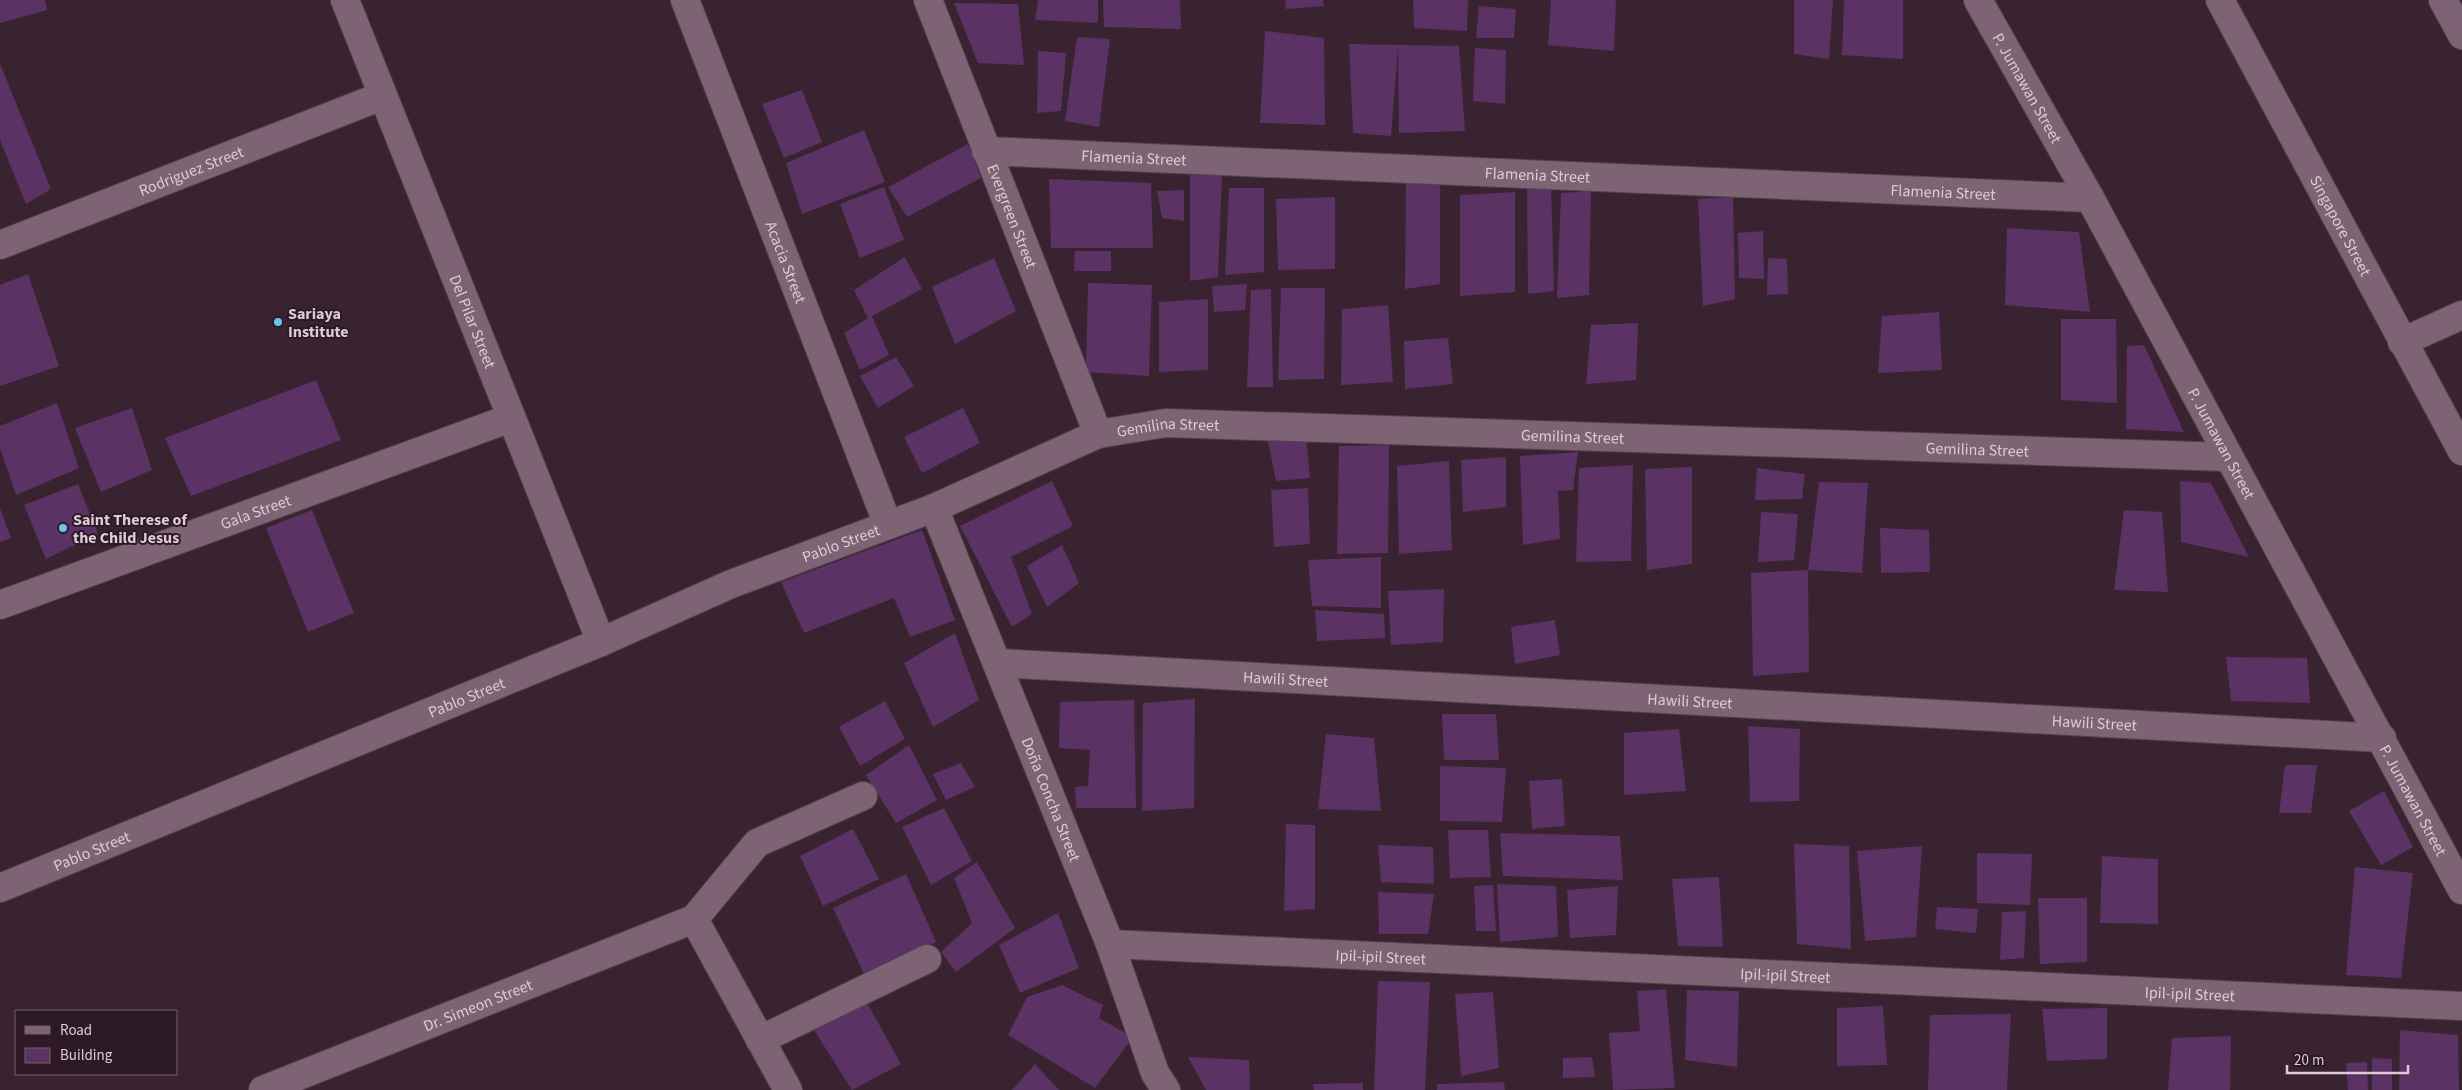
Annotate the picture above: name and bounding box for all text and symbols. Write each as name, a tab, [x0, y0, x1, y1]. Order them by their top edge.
street label: P. Jumawan Street	[1987, 29, 2067, 148]
street label: Rodriguez Street	[136, 141, 248, 202]
street label: Flamenia Street	[1081, 145, 1188, 172]
street label: Evergreen Street	[981, 161, 1042, 272]
street label: Flamenia Street	[1484, 162, 1591, 189]
street label: Singapore Street	[2304, 172, 2376, 281]
street label: Flamenia Street	[1890, 180, 1997, 206]
street label: Acacia Street	[760, 218, 811, 307]
street label: Del Pilar Street	[444, 272, 501, 372]
place label: Sariaya Institute	[288, 303, 349, 343]
marker: Sariaya Institute	[272, 316, 284, 328]
street label: P. Jumawan Street	[2182, 384, 2260, 504]
street label: Gemilina Street	[1115, 413, 1220, 443]
street label: Gemilina Street	[1521, 424, 1625, 450]
street label: Gemilina Street	[1925, 437, 2030, 463]
street label: Gala Street	[217, 489, 295, 535]
place label: Saint Therese of the Child Jesus	[73, 509, 187, 549]
street label: Pablo Street	[799, 519, 884, 568]
marker: Saint Therese of the Child Jesus	[57, 522, 69, 534]
street label: Hawili Street	[1242, 666, 1329, 693]
street label: Pablo Street	[425, 672, 509, 724]
street label: Hawili Street	[1647, 688, 1734, 715]
street label: Hawili Street	[2051, 710, 2138, 737]
street label: Doña Concha Street	[1016, 734, 1086, 866]
street label: P. Jumawan Street	[2374, 741, 2452, 861]
street label: Pablo Street	[50, 826, 134, 877]
street label: Ipil-ipil Street	[1335, 944, 1427, 970]
street label: Ipil-ipil Street	[1740, 963, 1831, 989]
street label: Dr. Simeon Street	[420, 974, 537, 1037]
street label: Ipil-ipil Street	[2144, 981, 2236, 1008]
legend	[15, 1010, 178, 1075]
text: Road	[60, 1020, 92, 1041]
scale bar	[2287, 1042, 2408, 1074]
text: Building	[60, 1045, 113, 1066]
text: 20 m	[2294, 1050, 2324, 1071]

